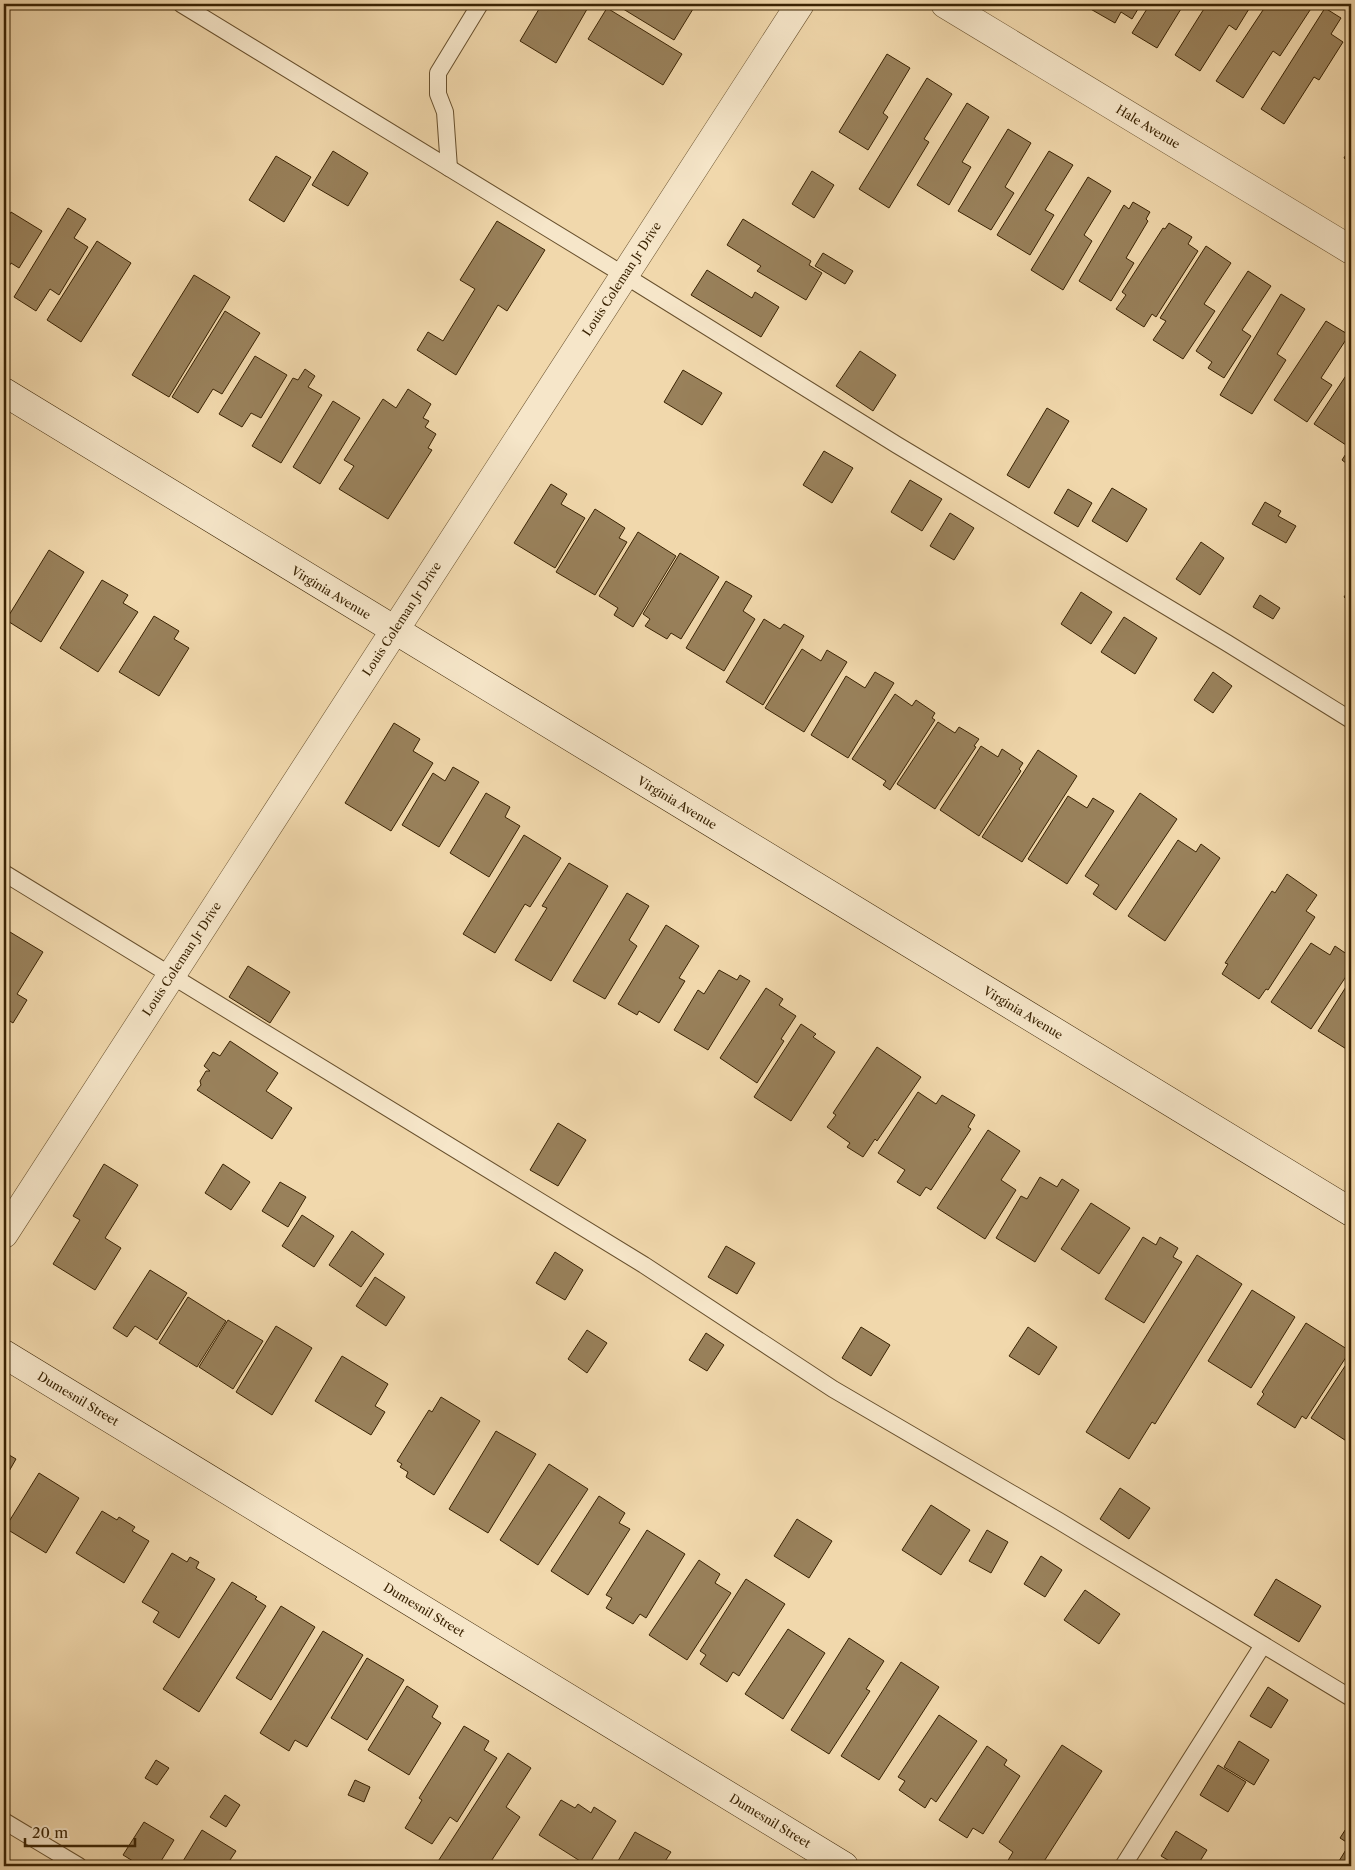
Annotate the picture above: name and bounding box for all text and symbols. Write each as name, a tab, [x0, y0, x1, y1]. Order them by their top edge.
street label: Hale Avenue	[1113, 102, 1183, 152]
street label: Louis Coleman Jr Drive	[579, 219, 664, 339]
street label: Louis Coleman Jr Drive	[359, 559, 444, 679]
street label: Virginia Avenue	[288, 562, 374, 622]
street label: Virginia Avenue	[634, 772, 720, 832]
street label: Louis Coleman Jr Drive	[139, 899, 224, 1019]
street label: Virginia Avenue	[980, 982, 1066, 1042]
street label: Dumesnil Street	[35, 1368, 122, 1429]
street label: Dumesnil Street	[381, 1579, 468, 1640]
street label: Dumesnil Street	[727, 1790, 814, 1851]
scale bar	[25, 1815, 135, 1847]
text: 20 m	[32, 1823, 68, 1842]

